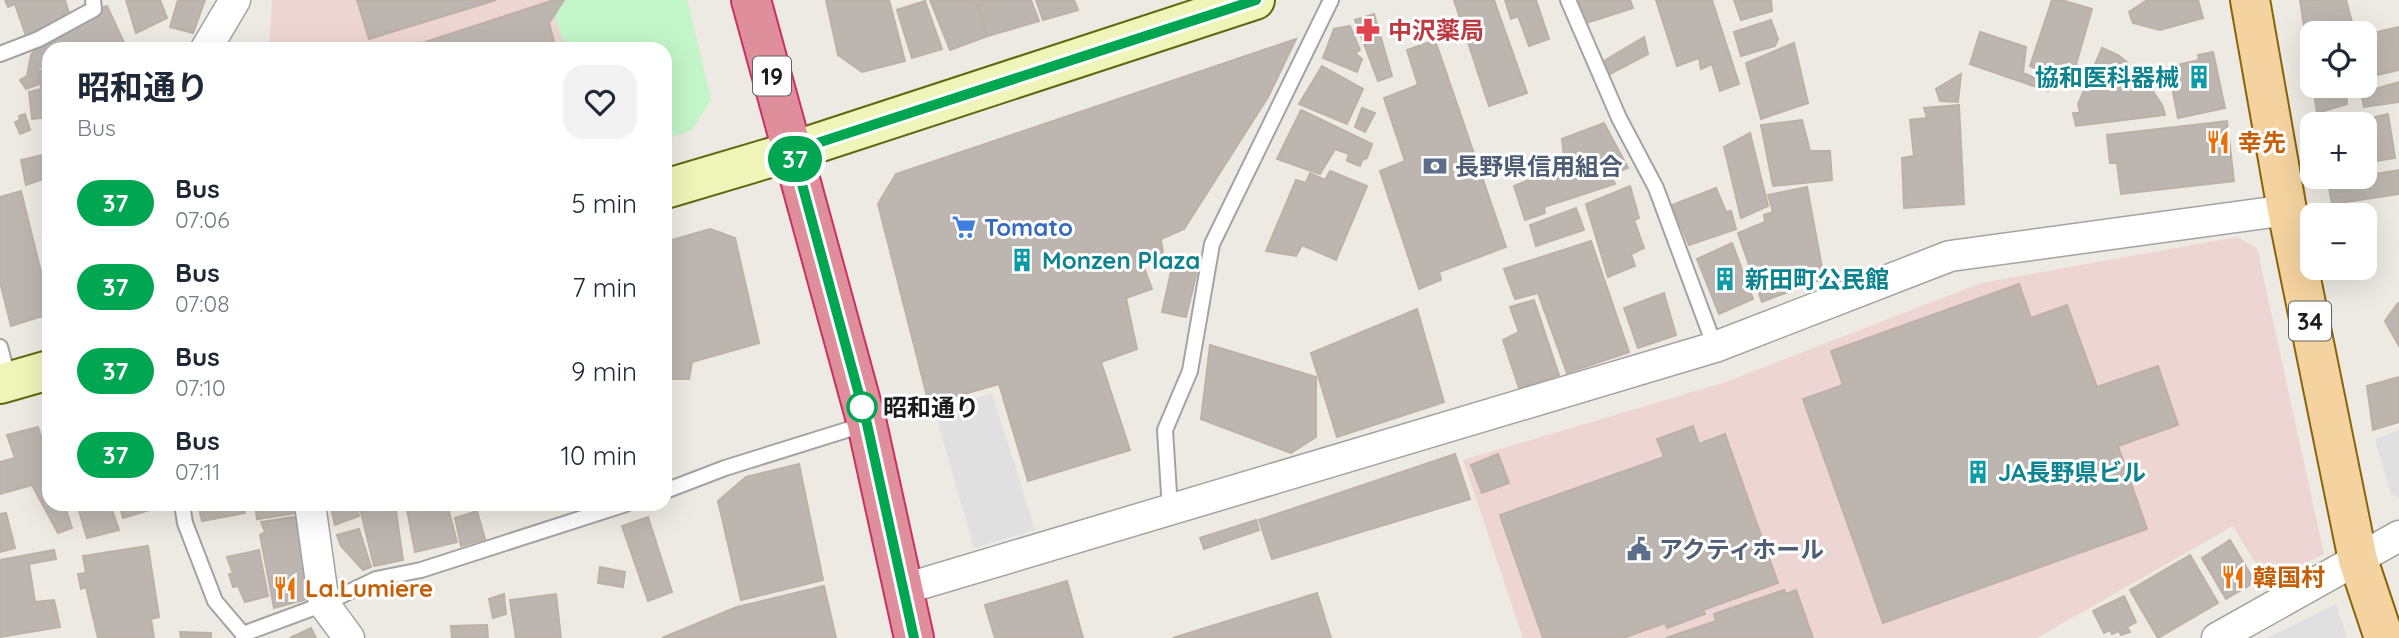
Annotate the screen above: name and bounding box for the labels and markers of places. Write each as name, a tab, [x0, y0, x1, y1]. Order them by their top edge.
place label: 中沢薬局	[1388, 15, 1484, 45]
pharmacy icon: 中沢薬局	[1354, 16, 1382, 44]
place label: 協和医科器械	[2035, 62, 2179, 92]
building icon: 協和医科器械	[2185, 63, 2213, 91]
place label: 幸先	[2238, 127, 2286, 157]
restaurant icon: 幸先	[2204, 128, 2232, 156]
place label: 長野県信用組合	[1455, 151, 1623, 181]
bank icon: 長野県信用組合	[1421, 152, 1449, 180]
place label: Tomato	[984, 212, 1073, 242]
supermarket icon: Tomato	[950, 213, 978, 241]
place label: Monzen Plaza	[1042, 245, 1200, 275]
building icon: Monzen Plaza	[1008, 246, 1036, 274]
place label: 新田町公民館	[1745, 264, 1889, 294]
building icon: 新田町公民館	[1711, 265, 1739, 293]
marker: 昭和通り	[847, 392, 877, 422]
place label: 昭和通り	[883, 392, 979, 422]
place label: JA長野県ビル	[1998, 457, 2146, 487]
building icon: JA長野県ビル	[1964, 458, 1992, 486]
place label: アクティホール	[1659, 534, 1824, 564]
public building icon: アクティホール	[1625, 535, 1653, 563]
place label: 韓国村	[2253, 562, 2325, 592]
restaurant icon: 韓国村	[2219, 563, 2247, 591]
place label: La.Lumiere	[305, 573, 433, 603]
restaurant icon: La.Lumiere	[271, 574, 299, 602]

